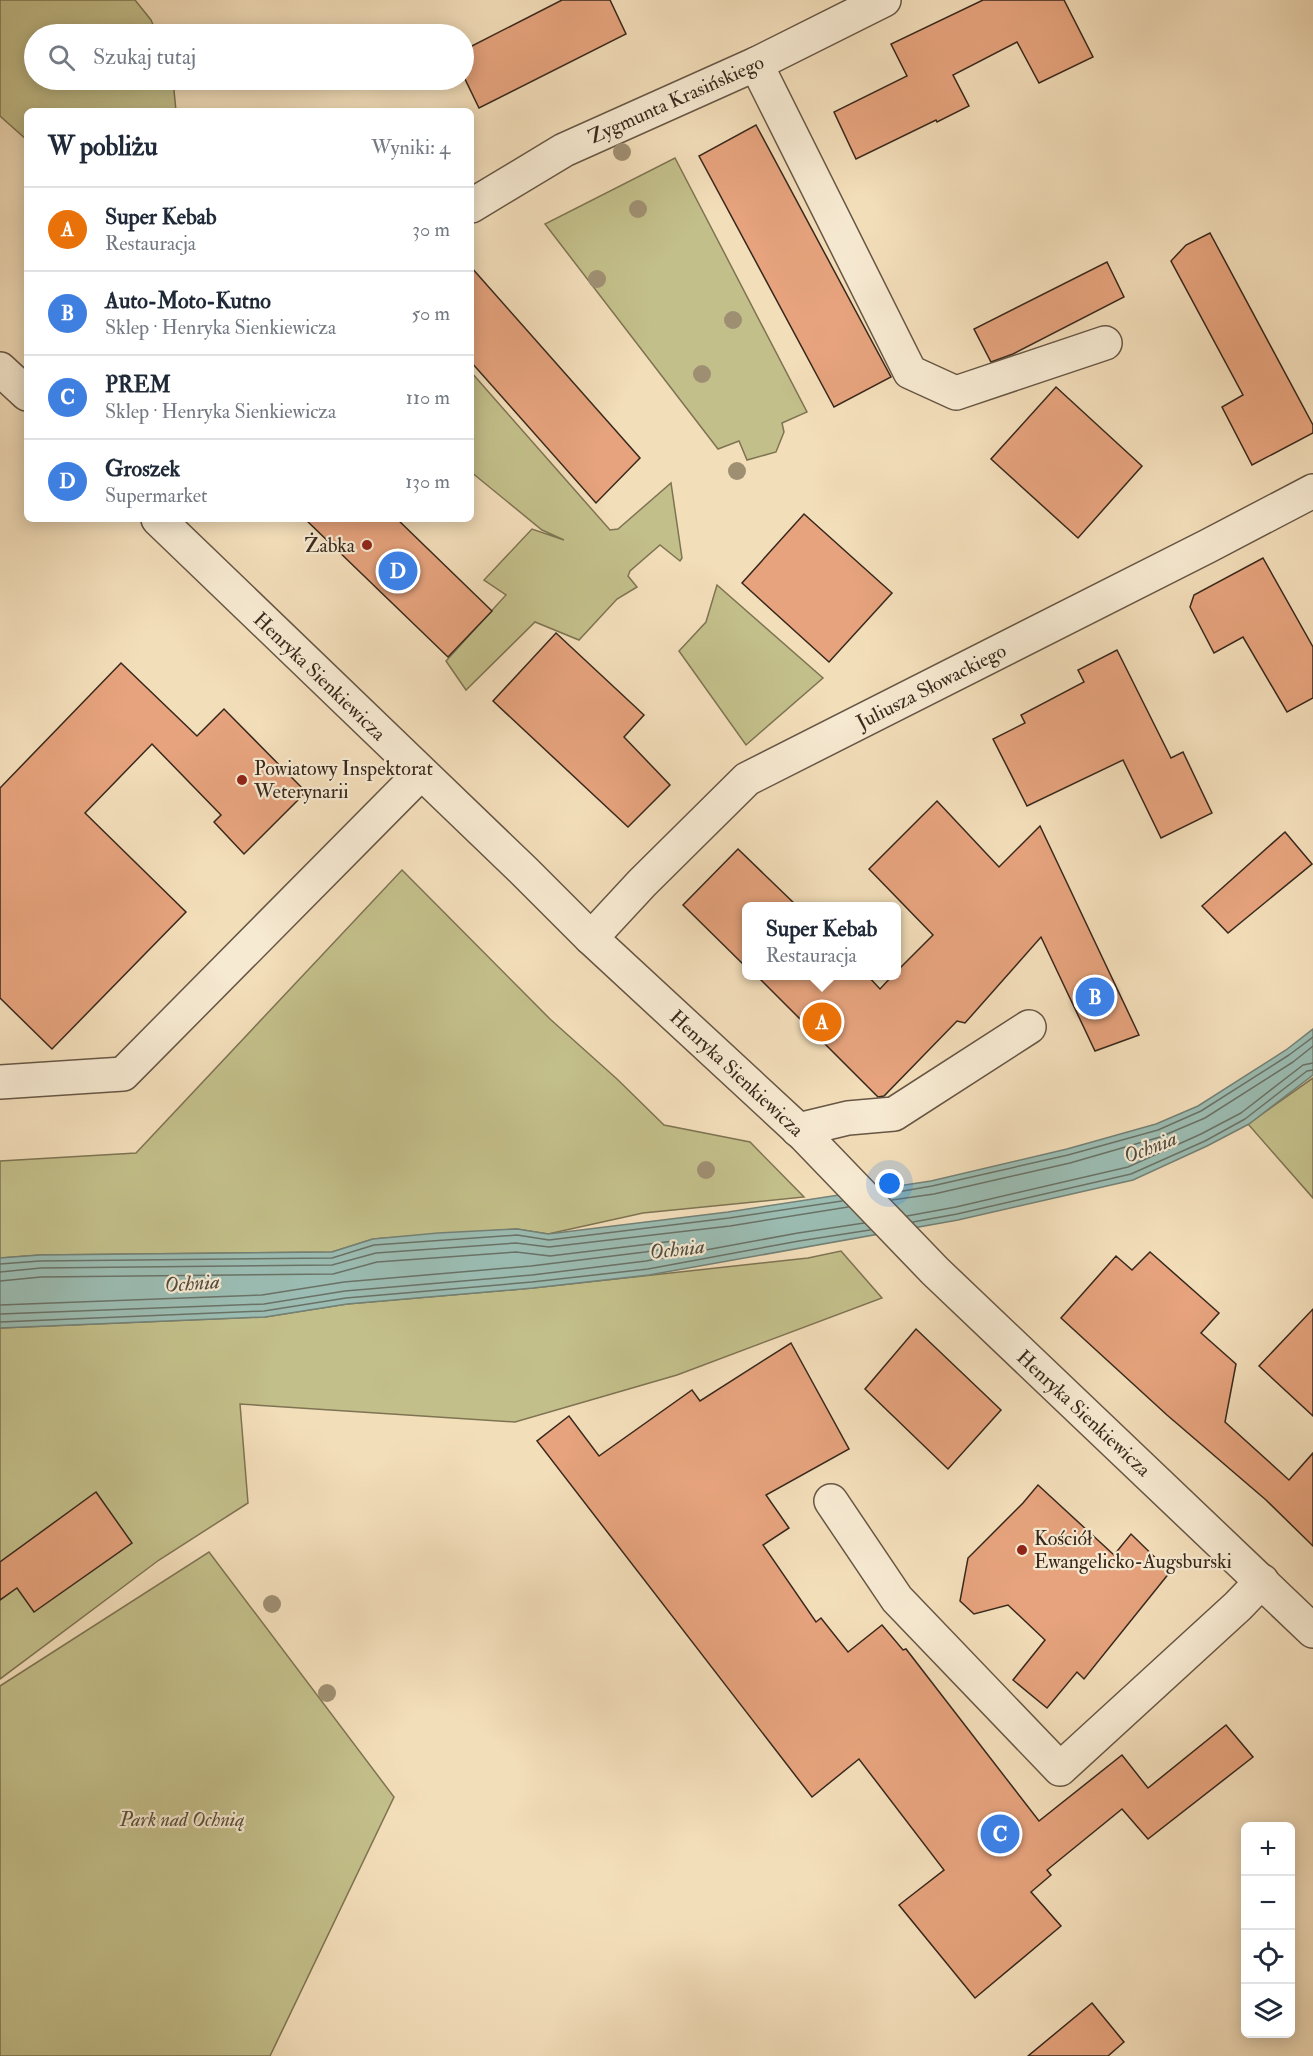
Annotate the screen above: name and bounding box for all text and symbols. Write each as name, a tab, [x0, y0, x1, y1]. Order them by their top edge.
search box	[24, 24, 474, 90]
icon: search	[45, 41, 78, 74]
text: Szukaj tutaj	[93, 43, 196, 71]
street label: Zygmunta Krasińskiego	[585, 49, 768, 149]
text: W pobliżu	[48, 131, 158, 163]
text: Wyniki: 4	[371, 135, 450, 160]
text: Super Kebab	[105, 203, 217, 231]
text: A	[61, 217, 74, 242]
text: 30 m	[412, 217, 450, 242]
text: Restauracja	[105, 231, 196, 256]
text: Auto-Moto-Kutno	[105, 287, 271, 315]
text: B	[61, 301, 74, 326]
text: 50 m	[411, 301, 450, 326]
text: Sklep · Henryka Sienkiewicza	[105, 315, 336, 340]
text: PREM	[105, 371, 171, 399]
text: C	[60, 385, 75, 410]
text: 110 m	[406, 385, 450, 410]
text: Sklep · Henryka Sienkiewicza	[105, 399, 336, 424]
text: Groszek	[105, 455, 180, 483]
text: D	[59, 469, 76, 494]
text: 130 m	[405, 469, 450, 494]
text: Supermarket	[105, 483, 208, 508]
place label: Żabka	[304, 532, 356, 558]
marker: Żabka	[360, 538, 374, 552]
pin: D	[378, 548, 418, 594]
street label: Henryka Sienkiewicza	[248, 607, 392, 747]
street label: Juliusza Słowackiego	[851, 638, 1010, 735]
place label: Powiatowy Inspektorat Weterynarii	[253, 756, 434, 804]
marker: Powiatowy Inspektorat Weterynarii	[235, 773, 249, 787]
popup	[742, 902, 901, 980]
text: Super Kebab	[766, 915, 877, 943]
text: Restauracja	[766, 943, 857, 968]
pin: B	[1076, 974, 1114, 1020]
pin: A	[802, 1000, 842, 1044]
street label: Henryka Sienkiewicza	[664, 1005, 810, 1143]
water label: Ochnia	[1119, 1125, 1181, 1170]
your location	[875, 1169, 904, 1198]
water label: Ochnia	[648, 1233, 706, 1266]
water label: Ochnia	[163, 1268, 221, 1299]
street label: Henryka Sienkiewicza	[1011, 1345, 1157, 1483]
place label: Kościół Ewangelicko-Augsburski	[1034, 1526, 1232, 1574]
marker: Kościół Ewangelicko-Augsburski	[1015, 1543, 1029, 1557]
park label: Park nad Ochnią	[118, 1807, 245, 1832]
pin: C	[980, 1812, 1020, 1856]
map controls	[1241, 1822, 1295, 2038]
button: +	[1241, 1822, 1295, 1876]
button: −	[1241, 1876, 1295, 1930]
button: locate	[1241, 1930, 1295, 1984]
button: layers	[1241, 1984, 1295, 2038]

